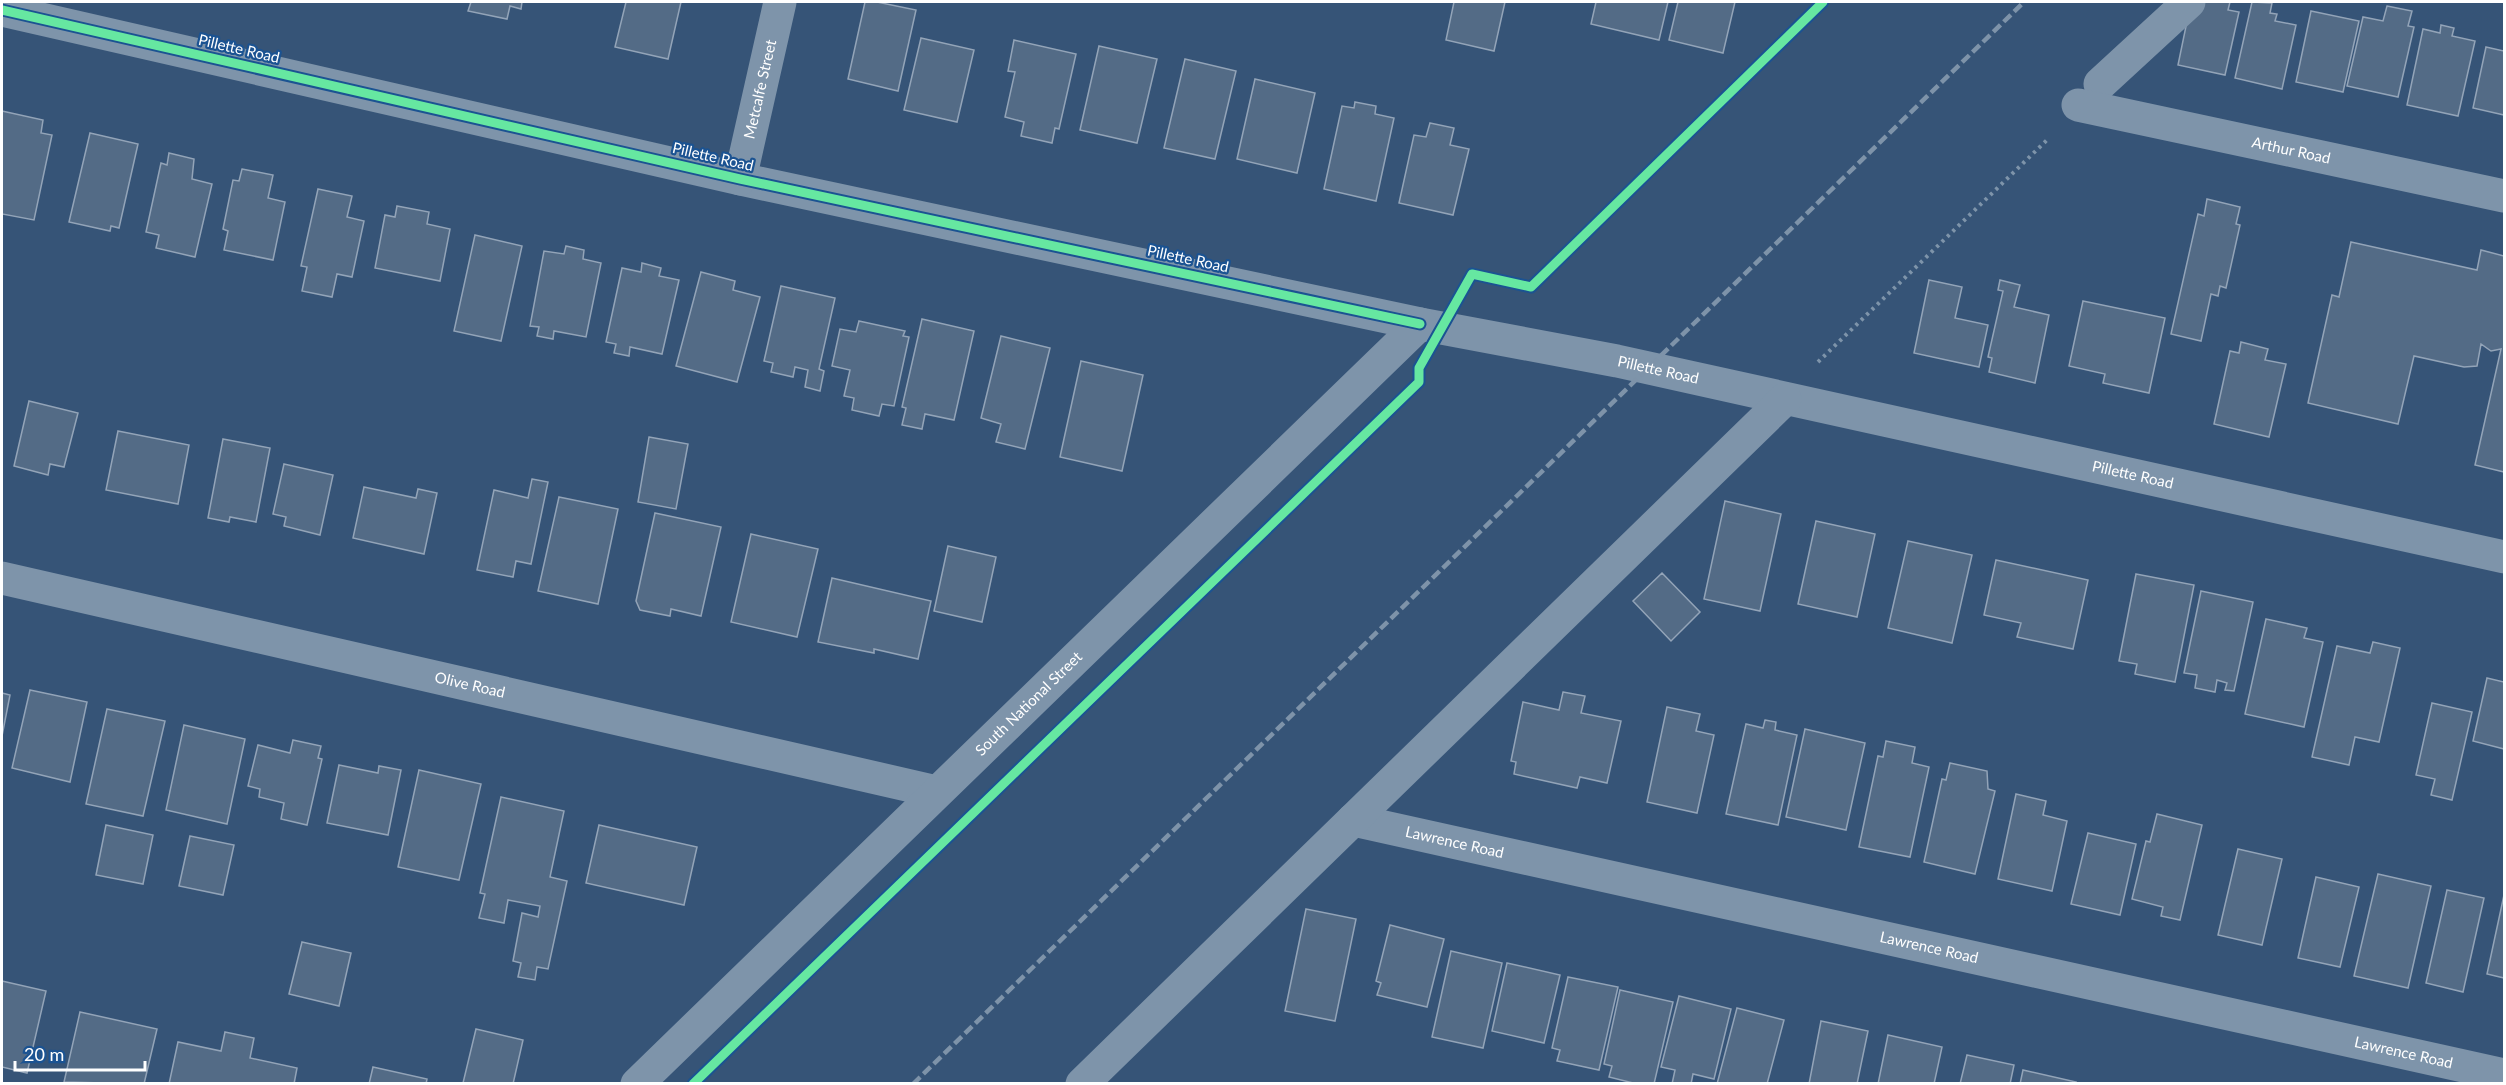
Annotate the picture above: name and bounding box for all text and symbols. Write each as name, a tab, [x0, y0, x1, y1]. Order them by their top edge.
street label: Pillette Road	[197, 30, 282, 66]
street label: Metcalfe Street	[739, 37, 779, 140]
street label: Arthur Road	[2250, 132, 2332, 167]
street label: Pillette Road	[671, 138, 756, 174]
street label: Pillette Road	[1146, 241, 1231, 275]
street label: Pillette Road	[1616, 351, 1701, 387]
street label: Pillette Road	[2091, 456, 2175, 492]
street label: South National Street	[971, 647, 1086, 759]
street label: Olive Road	[433, 667, 507, 701]
street label: Lawrence Road	[1404, 822, 1506, 861]
street label: Lawrence Road	[1878, 927, 1980, 966]
street label: Lawrence Road	[2353, 1032, 2455, 1071]
scale bar	[15, 1034, 146, 1072]
text: 20 m	[24, 1043, 64, 1065]

